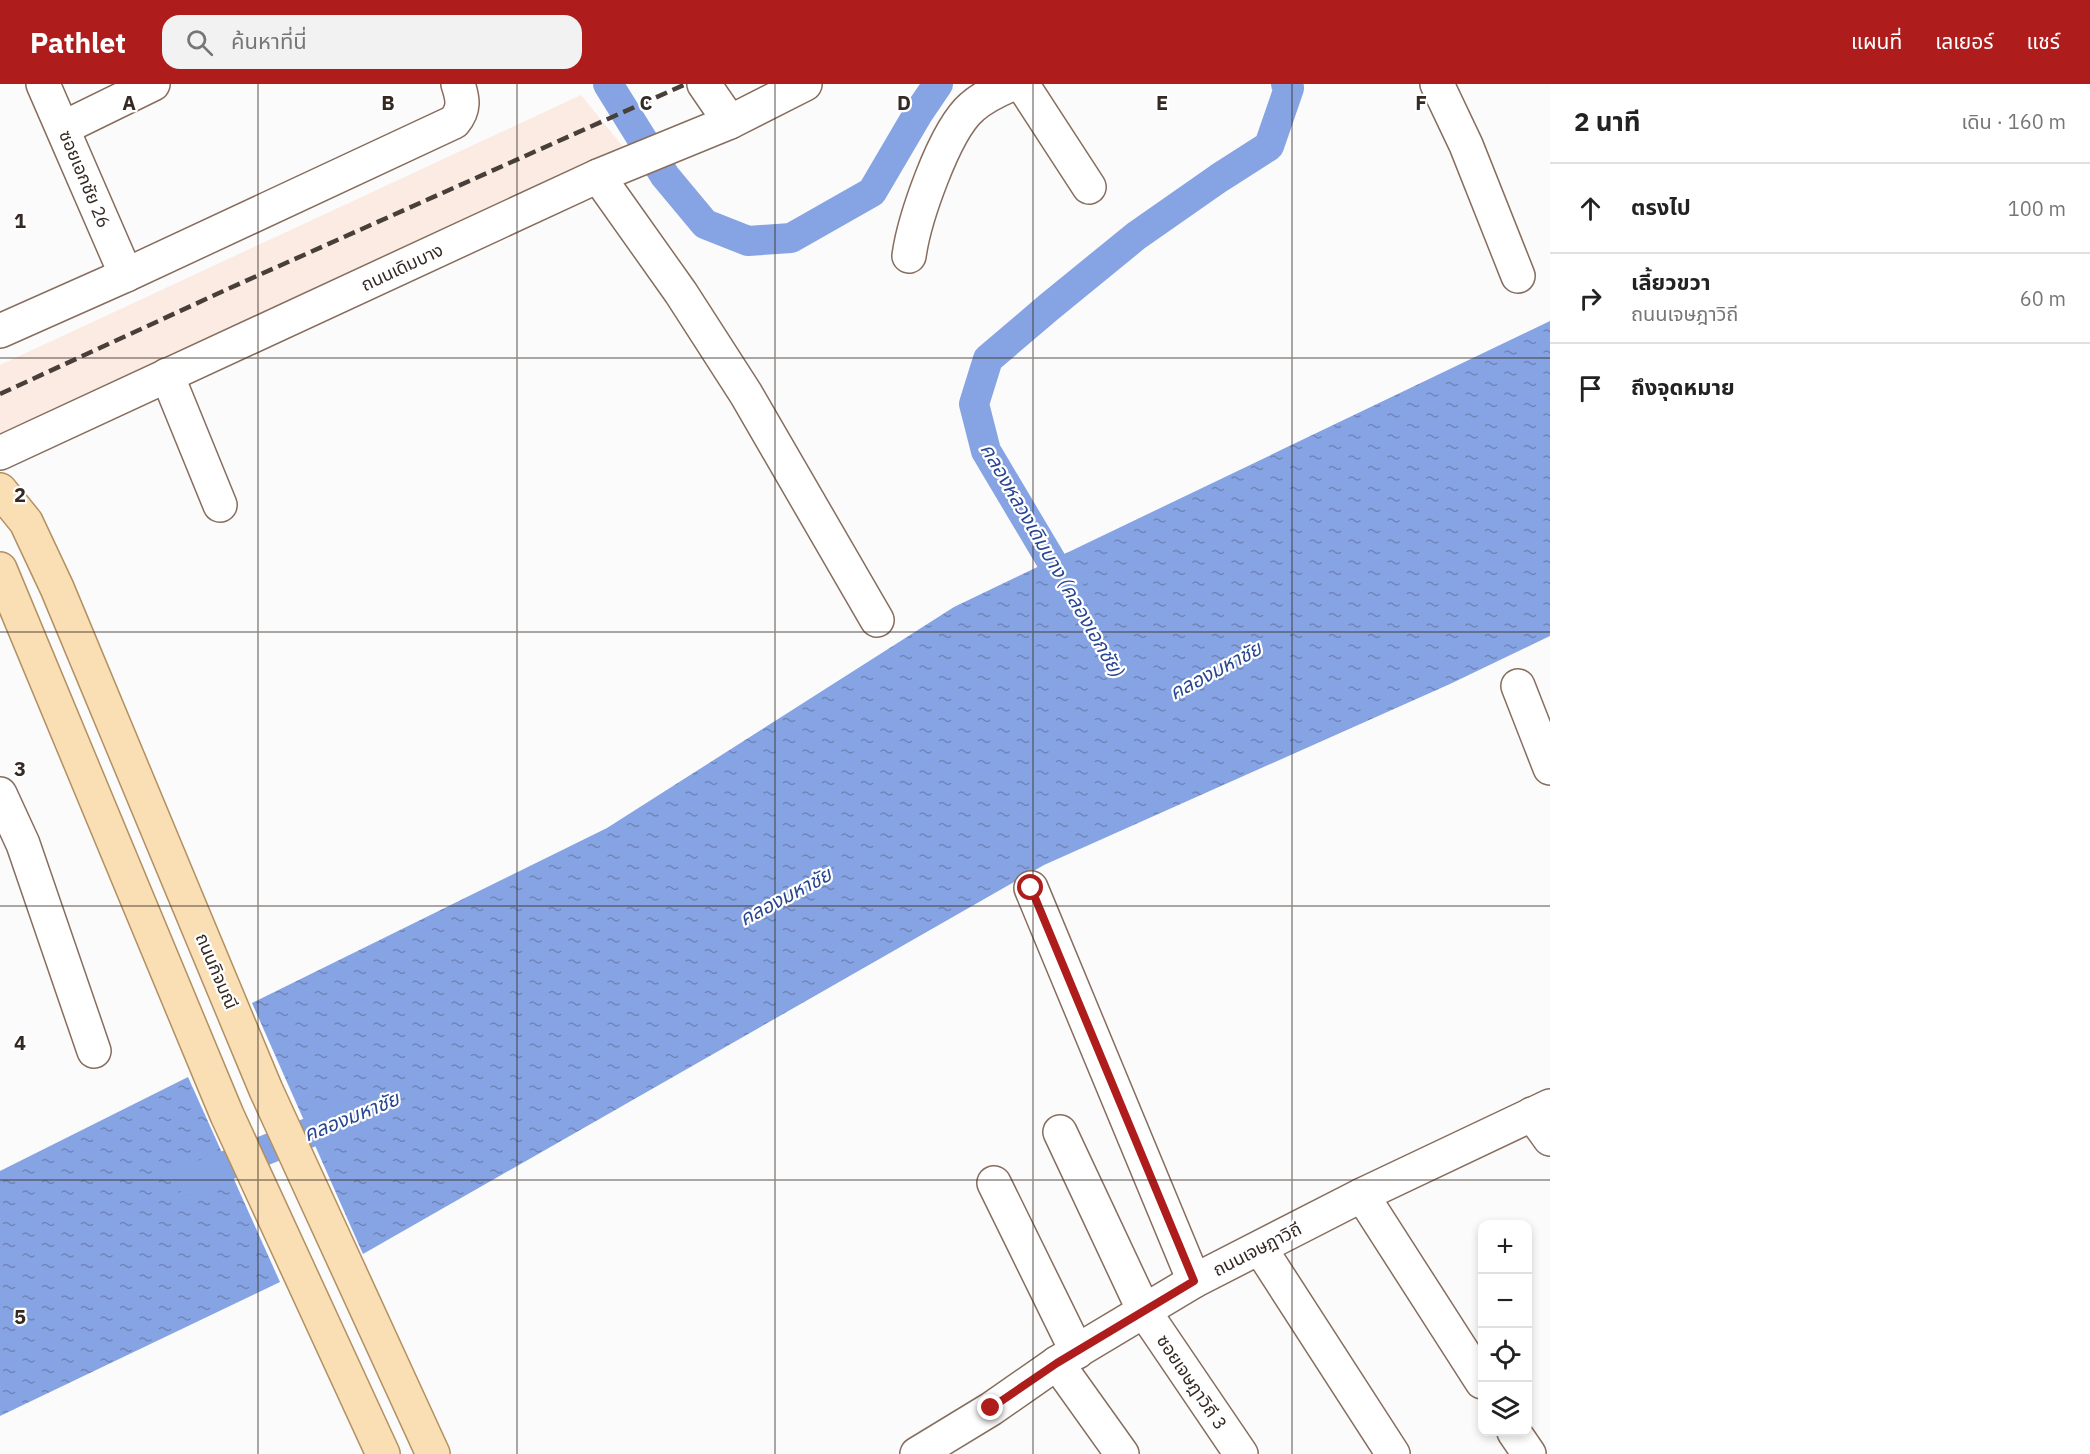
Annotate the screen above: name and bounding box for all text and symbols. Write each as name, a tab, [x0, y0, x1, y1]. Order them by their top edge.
search box	[162, 15, 582, 69]
text: Pathlet	[30, 24, 126, 61]
icon: search	[183, 26, 216, 59]
text: ค้นหาที่นี่	[231, 26, 307, 55]
text: แผนที่	[1851, 27, 1902, 55]
text: เลเยอร์	[1935, 27, 1994, 55]
text: แชร์	[2027, 27, 2060, 55]
text: A	[122, 89, 136, 116]
text: B	[381, 89, 395, 116]
text: C	[639, 89, 653, 116]
text: D	[897, 89, 911, 116]
text: E	[1156, 89, 1168, 116]
text: F	[1415, 89, 1427, 116]
text: 2 นาที	[1574, 104, 1641, 138]
text: เดิน · 160 m	[1962, 108, 2066, 135]
street label: ซอยเอกชัย 26	[54, 127, 116, 231]
icon: ahead	[1574, 192, 1607, 225]
text: ตรงไป	[1631, 192, 1691, 221]
text: 100 m	[2008, 195, 2066, 222]
text: 1	[14, 207, 26, 234]
street label: ถนนเดิมบาง	[357, 238, 447, 296]
text: เลี้ยวขวา	[1631, 267, 1711, 296]
icon: right	[1574, 282, 1607, 315]
text: 60 m	[2020, 285, 2066, 312]
text: ถนนเจษฎาวิถี	[1631, 300, 1738, 327]
icon: arrive	[1574, 372, 1607, 405]
text: ถึงจุดหมาย	[1631, 372, 1735, 401]
water label: คลองหลวงเดิมบาง (คลองเอกชัย)	[975, 438, 1131, 682]
text: 2	[14, 481, 26, 508]
water label: คลองมหาชัย	[1164, 633, 1268, 706]
text: 3	[14, 755, 26, 782]
water label: คลองมหาชัย	[734, 859, 838, 932]
route start	[1017, 874, 1043, 900]
street label: ถนนกิจมณี	[191, 929, 243, 1013]
text: 4	[14, 1029, 26, 1056]
water label: คลองมหาชัย	[299, 1084, 405, 1147]
street label: ถนนเจษฎาวิถี	[1209, 1217, 1305, 1281]
map controls	[1478, 1220, 1532, 1436]
button: +	[1478, 1220, 1532, 1274]
button: −	[1478, 1274, 1532, 1328]
text: 5	[14, 1303, 26, 1330]
button: locate	[1478, 1328, 1532, 1382]
street label: ซอยเจษฎาวิถี 3	[1152, 1330, 1232, 1434]
button: layers	[1478, 1382, 1532, 1436]
route end	[977, 1394, 1003, 1420]

